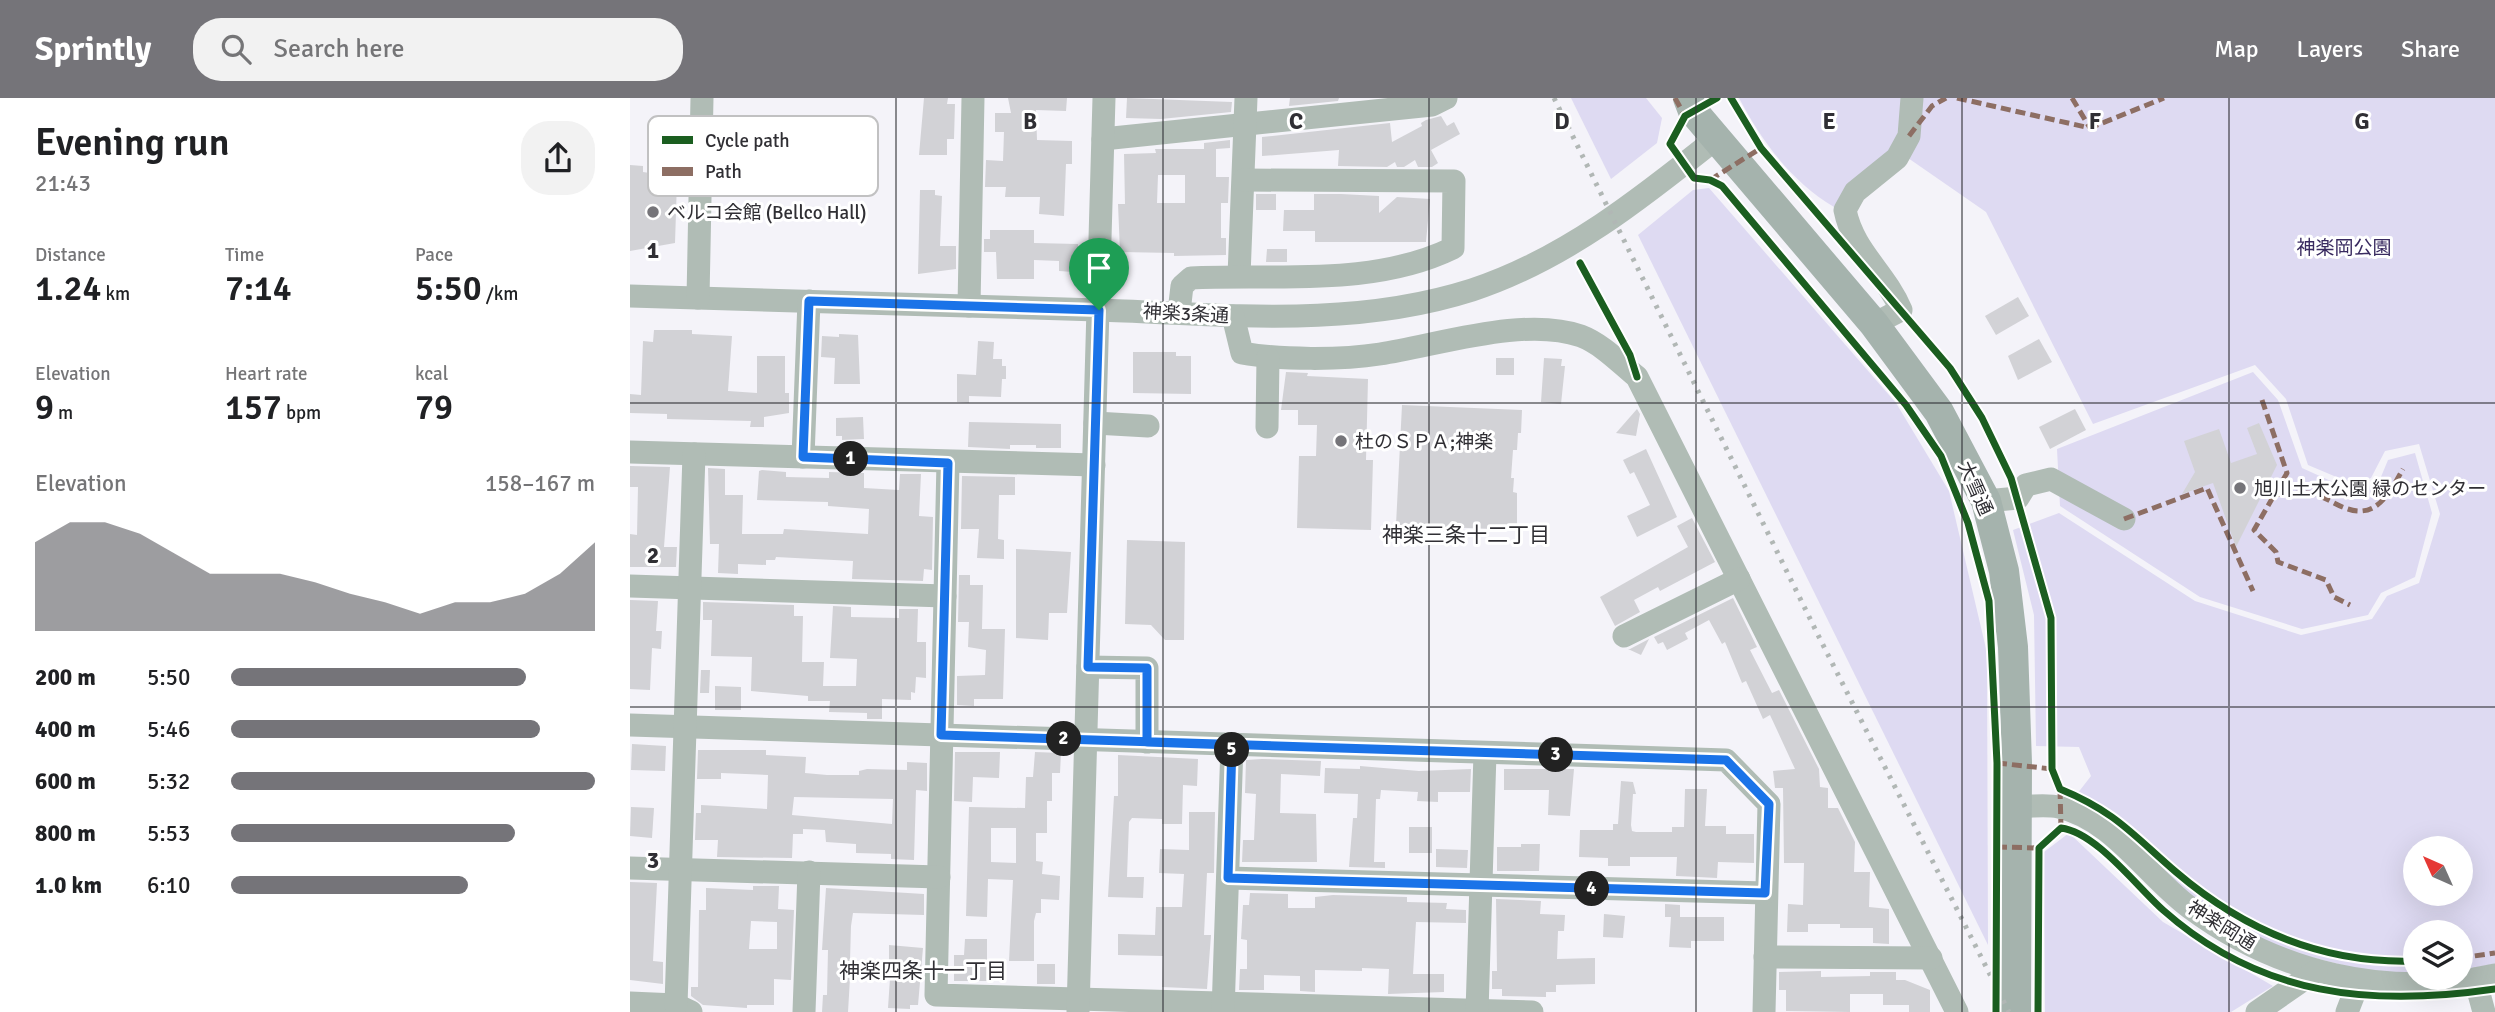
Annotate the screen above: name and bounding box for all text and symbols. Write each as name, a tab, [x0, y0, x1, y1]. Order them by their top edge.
search box	[193, 18, 683, 81]
text: Sprintly	[35, 29, 151, 70]
icon: search	[217, 30, 255, 68]
text: Search here	[273, 33, 405, 65]
text: Map	[2214, 34, 2259, 64]
text: Layers	[2297, 34, 2363, 64]
text: Share	[2401, 34, 2460, 64]
text: B	[1023, 107, 1037, 136]
text: C	[1289, 107, 1303, 136]
text: D	[1554, 107, 1570, 136]
text: E	[1822, 107, 1836, 136]
text: F	[2089, 107, 2101, 136]
text: G	[2354, 107, 2370, 136]
legend	[648, 116, 878, 196]
text: Evening run	[35, 119, 229, 166]
button: share	[521, 121, 595, 195]
text: Cycle path	[705, 129, 790, 153]
text: Path	[705, 160, 742, 184]
text: 21:43	[35, 169, 91, 198]
place label: ベルコ会館 (Bellco Hall)	[667, 201, 866, 225]
marker: ベルコ会館 (Bellco Hall)	[645, 204, 661, 220]
text: 1	[647, 236, 659, 265]
park label: 神楽岡公園	[2296, 236, 2392, 260]
pin	[1069, 238, 1129, 310]
text: Distance	[35, 243, 106, 267]
text: Time	[225, 243, 264, 267]
text: Pace	[415, 243, 453, 267]
icon: arrive	[1080, 249, 1118, 287]
text: 1.24	[35, 267, 101, 310]
text: 7:14	[225, 267, 292, 310]
text: 5:50	[415, 267, 482, 310]
text: km	[101, 282, 130, 306]
text: /km	[482, 282, 518, 306]
street label: 神楽3条通	[1142, 300, 1230, 328]
text: Elevation	[35, 362, 111, 386]
text: Heart rate	[225, 362, 307, 386]
text: kcal	[415, 362, 448, 386]
text: 9	[35, 386, 54, 429]
text: 157	[225, 386, 282, 429]
text: 79	[415, 386, 453, 429]
text: m	[54, 401, 73, 425]
text: bpm	[282, 401, 321, 425]
place label: 杜のＳＰＡ;神楽	[1355, 430, 1493, 454]
marker: 杜のＳＰＡ;神楽	[1333, 433, 1349, 449]
pin: 1	[834, 442, 868, 476]
text: 1	[845, 446, 856, 470]
street label: 大雪通	[1953, 457, 1998, 519]
text: Elevation	[35, 469, 127, 498]
text: 158–167 m	[485, 469, 595, 498]
place label: 旭川土木公園 緑のセンター	[2254, 477, 2486, 501]
marker: 旭川土木公園 緑のセンター	[2232, 480, 2248, 496]
district label: 神楽三条十二丁目	[1382, 522, 1550, 548]
text: 2	[647, 541, 659, 570]
text: 200 m	[35, 663, 96, 692]
text: 5:50	[147, 663, 190, 692]
text: 400 m	[35, 715, 96, 744]
text: 5:46	[147, 715, 190, 744]
pin: 2	[1046, 722, 1082, 756]
text: 2	[1058, 726, 1069, 750]
pin: 5	[1214, 732, 1250, 768]
text: 5	[1226, 737, 1237, 761]
pin: 3	[1538, 738, 1574, 772]
text: 3	[1550, 742, 1561, 766]
text: 600 m	[35, 767, 96, 796]
text: 5:32	[147, 767, 190, 796]
text: 800 m	[35, 819, 96, 848]
text: 5:53	[147, 819, 190, 848]
north arrow	[2403, 836, 2473, 906]
map controls	[2403, 836, 2473, 990]
text: 3	[647, 846, 659, 875]
text: 1.0 km	[35, 871, 102, 900]
text: 6:10	[147, 871, 190, 900]
pin: 4	[1574, 872, 1609, 906]
text: 4	[1586, 876, 1597, 900]
street label: 神楽岡通	[2183, 896, 2260, 956]
button: layers	[2403, 920, 2473, 990]
district label: 神楽四条十一丁目	[839, 958, 1007, 984]

